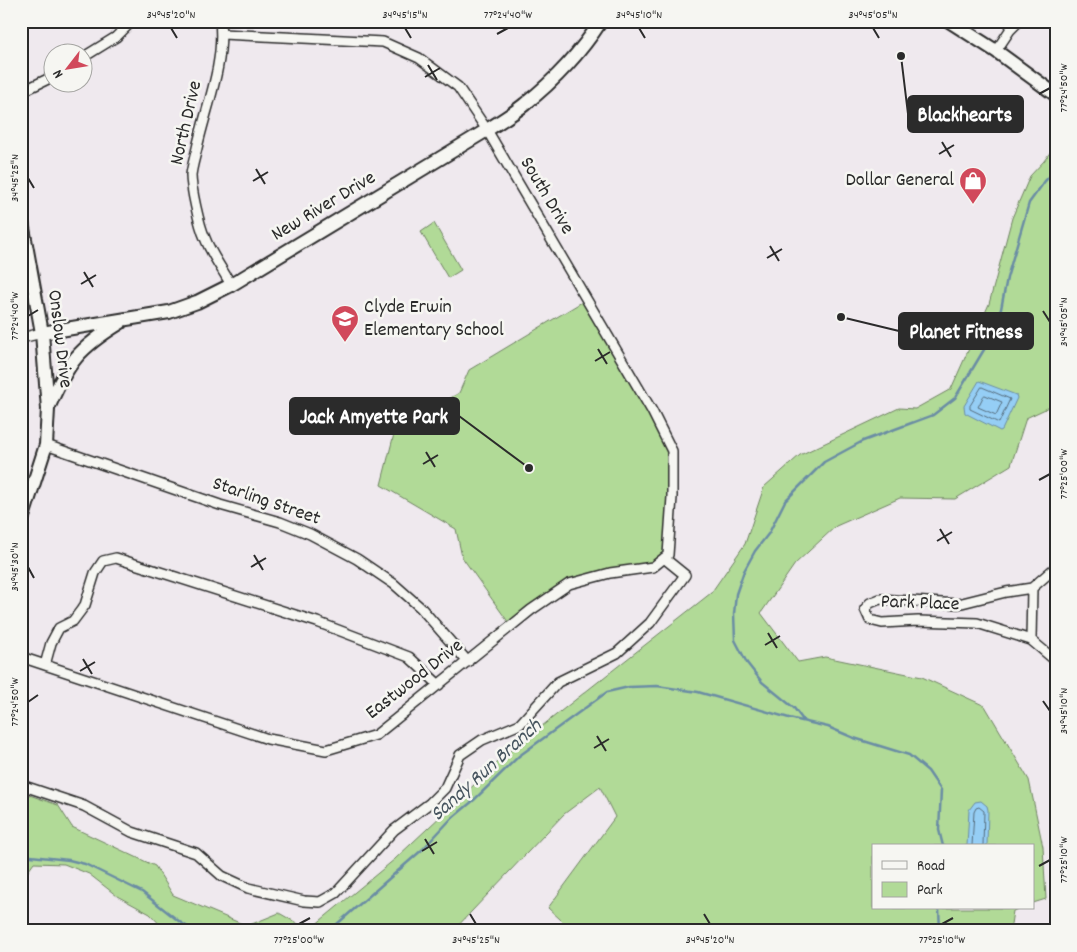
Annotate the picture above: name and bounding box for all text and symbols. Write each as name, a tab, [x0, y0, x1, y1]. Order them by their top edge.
text: 34°45'20"N	[146, 7, 196, 24]
text: 34°45'15"N	[382, 7, 428, 24]
text: 77°24'40"W	[484, 7, 532, 24]
text: 34°45'10"N	[616, 7, 662, 24]
text: 34°45'05"N	[848, 7, 898, 24]
north arrow	[42, 42, 92, 92]
text: 77°24'50"W	[1056, 63, 1073, 112]
text: N	[48, 65, 69, 82]
street label: North Drive	[164, 78, 210, 168]
callout: Blackhearts	[908, 96, 1023, 132]
text: Blackhearts	[918, 102, 1013, 132]
street label: South Drive	[512, 152, 580, 240]
text: 34°45'25"N	[7, 154, 24, 202]
street label: New River Drive	[267, 165, 382, 249]
shop icon: Dollar General	[958, 166, 988, 205]
place label: Dollar General	[845, 167, 954, 195]
street label: Onslow Drive	[39, 288, 79, 390]
text: 77°24'40"W	[7, 292, 24, 340]
place label: Clyde Erwin Elementary School	[364, 294, 504, 345]
text: 34°45'05"N	[1056, 297, 1073, 347]
school or university icon: Clyde Erwin Elementary School	[330, 304, 360, 343]
callout: Planet Fitness	[899, 313, 1033, 349]
text: Planet Fitness	[909, 319, 1023, 349]
callout: Jack Amyette Park	[290, 398, 459, 434]
text: Jack Amyette Park	[300, 404, 449, 434]
text: 77°25'00"W	[1056, 449, 1073, 499]
street label: Starling Street	[208, 470, 324, 534]
text: 34°45'30"N	[7, 542, 24, 592]
street label: Park Place	[880, 589, 960, 619]
street label: Eastwood Drive	[360, 633, 470, 727]
text: 77°24'50"W	[7, 677, 24, 726]
text: 34°45'10"N	[1056, 688, 1073, 734]
water label: Sandy Run Branch	[425, 712, 550, 829]
text: 77°25'10"W	[1056, 837, 1073, 883]
legend	[872, 844, 1034, 910]
text: Road	[917, 856, 945, 878]
text: Park	[917, 880, 943, 902]
text: 77°25'00"W	[274, 932, 324, 949]
text: 34°45'25"N	[452, 932, 500, 949]
text: 34°45'20"N	[685, 932, 735, 949]
text: 77°25'10"W	[919, 932, 965, 949]

